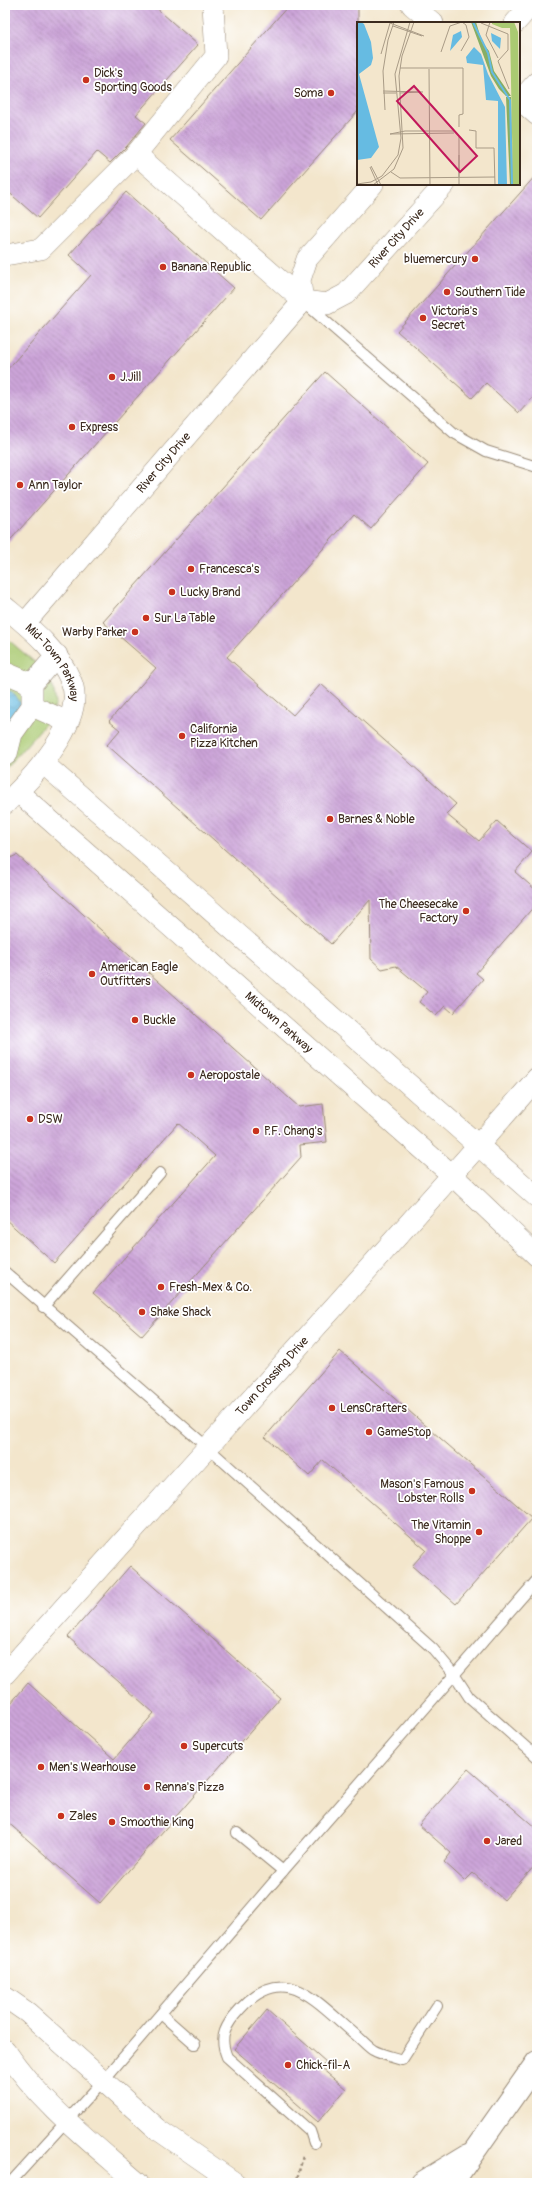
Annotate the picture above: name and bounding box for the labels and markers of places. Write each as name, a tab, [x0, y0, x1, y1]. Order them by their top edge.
place label: Dick's Sporting Goods	[94, 66, 172, 95]
marker: Dick's Sporting Goods	[81, 75, 91, 85]
place label: Soma	[294, 86, 323, 101]
marker: Soma	[326, 88, 336, 98]
place label: bluemercury	[404, 252, 467, 267]
marker: bluemercury	[470, 254, 480, 264]
place label: Banana Republic	[171, 260, 252, 275]
marker: Banana Republic	[158, 262, 168, 272]
place label: Southern Tide	[455, 285, 525, 300]
marker: Southern Tide	[442, 287, 452, 297]
place label: Victoria's Secret	[431, 304, 478, 333]
marker: Victoria's Secret	[418, 313, 428, 323]
place label: J.Jill	[120, 370, 142, 385]
marker: J.Jill	[107, 372, 117, 382]
place label: Express	[80, 420, 119, 435]
marker: Express	[67, 422, 77, 432]
place label: Ann Taylor	[28, 478, 83, 493]
marker: Ann Taylor	[15, 480, 25, 490]
place label: Francesca's	[199, 562, 260, 577]
marker: Francesca's	[186, 564, 196, 574]
place label: Lucky Brand	[180, 585, 241, 600]
marker: Lucky Brand	[167, 587, 177, 597]
place label: Sur La Table	[154, 611, 215, 626]
marker: Sur La Table	[141, 613, 151, 623]
place label: Warby Parker	[62, 625, 128, 640]
marker: Warby Parker	[130, 627, 140, 637]
place label: California Pizza Kitchen	[190, 722, 258, 751]
marker: California Pizza Kitchen	[177, 731, 187, 741]
place label: Barnes & Noble	[338, 812, 415, 827]
marker: Barnes & Noble	[325, 814, 335, 824]
place label: The Cheesecake Factory	[378, 897, 458, 926]
marker: The Cheesecake Factory	[461, 906, 471, 916]
place label: American Eagle Outfitters	[100, 960, 178, 989]
marker: American Eagle Outfitters	[87, 969, 97, 979]
place label: Buckle	[143, 1013, 176, 1028]
marker: Buckle	[130, 1015, 140, 1025]
place label: Aeropostale	[199, 1068, 260, 1083]
marker: Aeropostale	[186, 1070, 196, 1080]
place label: DSW	[38, 1112, 63, 1127]
marker: DSW	[25, 1114, 35, 1124]
place label: P.F. Chang's	[264, 1124, 323, 1139]
marker: P.F. Chang's	[251, 1126, 261, 1136]
place label: Fresh-Mex & Co.	[169, 1280, 252, 1295]
marker: Fresh-Mex & Co.	[156, 1282, 166, 1292]
place label: Shake Shack	[150, 1305, 211, 1320]
marker: Shake Shack	[137, 1307, 147, 1317]
place label: LensCrafters	[340, 1401, 408, 1416]
marker: LensCrafters	[327, 1403, 337, 1413]
place label: GameStop	[377, 1425, 432, 1440]
marker: GameStop	[364, 1427, 374, 1437]
place label: Mason's Famous Lobster Rolls	[380, 1477, 465, 1506]
marker: Mason's Famous Lobster Rolls	[467, 1486, 477, 1496]
place label: The Vitamin Shoppe	[411, 1518, 471, 1547]
marker: The Vitamin Shoppe	[474, 1527, 484, 1537]
place label: Supercuts	[192, 1739, 244, 1754]
marker: Supercuts	[179, 1741, 189, 1751]
place label: Men's Wearhouse	[49, 1760, 136, 1775]
marker: Men's Wearhouse	[36, 1762, 46, 1772]
place label: Renna's Pizza	[155, 1780, 224, 1795]
marker: Renna's Pizza	[142, 1782, 152, 1792]
place label: Zales	[69, 1809, 98, 1824]
marker: Zales	[56, 1811, 66, 1821]
place label: Smoothie King	[120, 1815, 194, 1830]
marker: Smoothie King	[107, 1817, 117, 1827]
place label: Jared	[495, 1834, 522, 1849]
marker: Jared	[482, 1836, 492, 1846]
place label: Chick-fil-A	[296, 2058, 350, 2073]
marker: Chick-fil-A	[283, 2060, 293, 2070]

